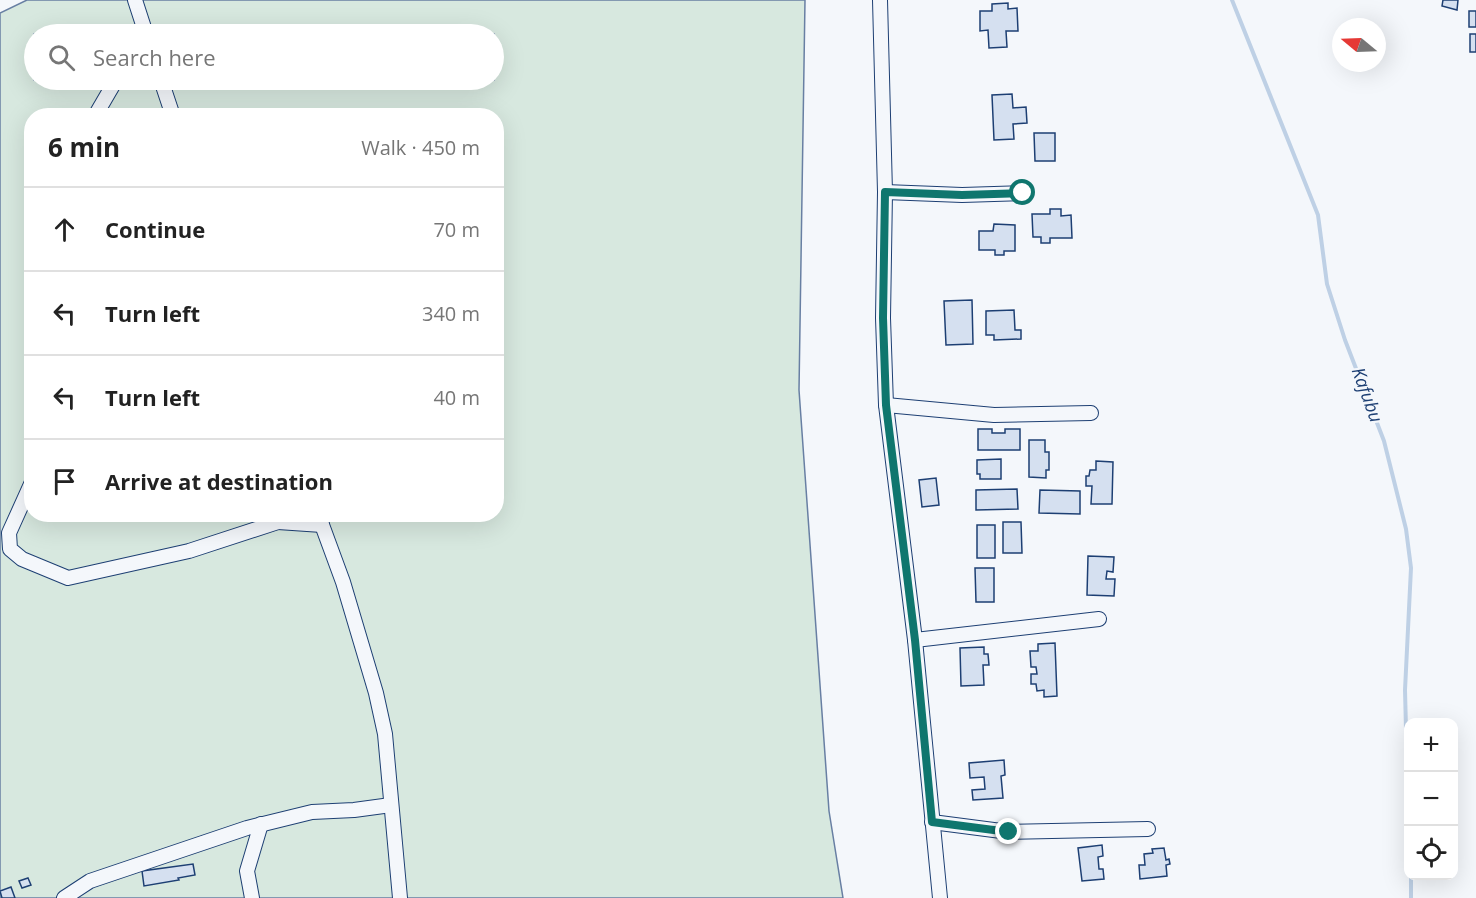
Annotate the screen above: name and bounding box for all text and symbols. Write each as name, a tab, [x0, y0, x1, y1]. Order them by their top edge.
north arrow	[1332, 18, 1386, 72]
search box	[24, 24, 504, 90]
icon: search	[45, 41, 78, 74]
text: Search here	[93, 42, 216, 72]
text: 6 min	[48, 129, 120, 165]
text: Walk · 450 m	[361, 134, 480, 161]
route start	[1009, 179, 1035, 205]
icon: ahead	[48, 213, 81, 246]
text: Continue	[105, 214, 205, 244]
text: 70 m	[433, 216, 480, 243]
icon: left	[48, 297, 81, 330]
text: Turn left	[105, 298, 200, 328]
text: 340 m	[422, 300, 480, 327]
water label: Kafubu	[1347, 364, 1389, 426]
icon: left	[48, 381, 81, 414]
text: Turn left	[105, 382, 200, 412]
text: 40 m	[433, 384, 480, 411]
icon: arrive	[48, 465, 81, 498]
text: Arrive at destination	[105, 466, 333, 496]
map controls	[1404, 718, 1458, 880]
button: +	[1404, 718, 1458, 772]
button: −	[1404, 772, 1458, 826]
route end	[995, 818, 1021, 844]
button: locate	[1404, 826, 1458, 880]

